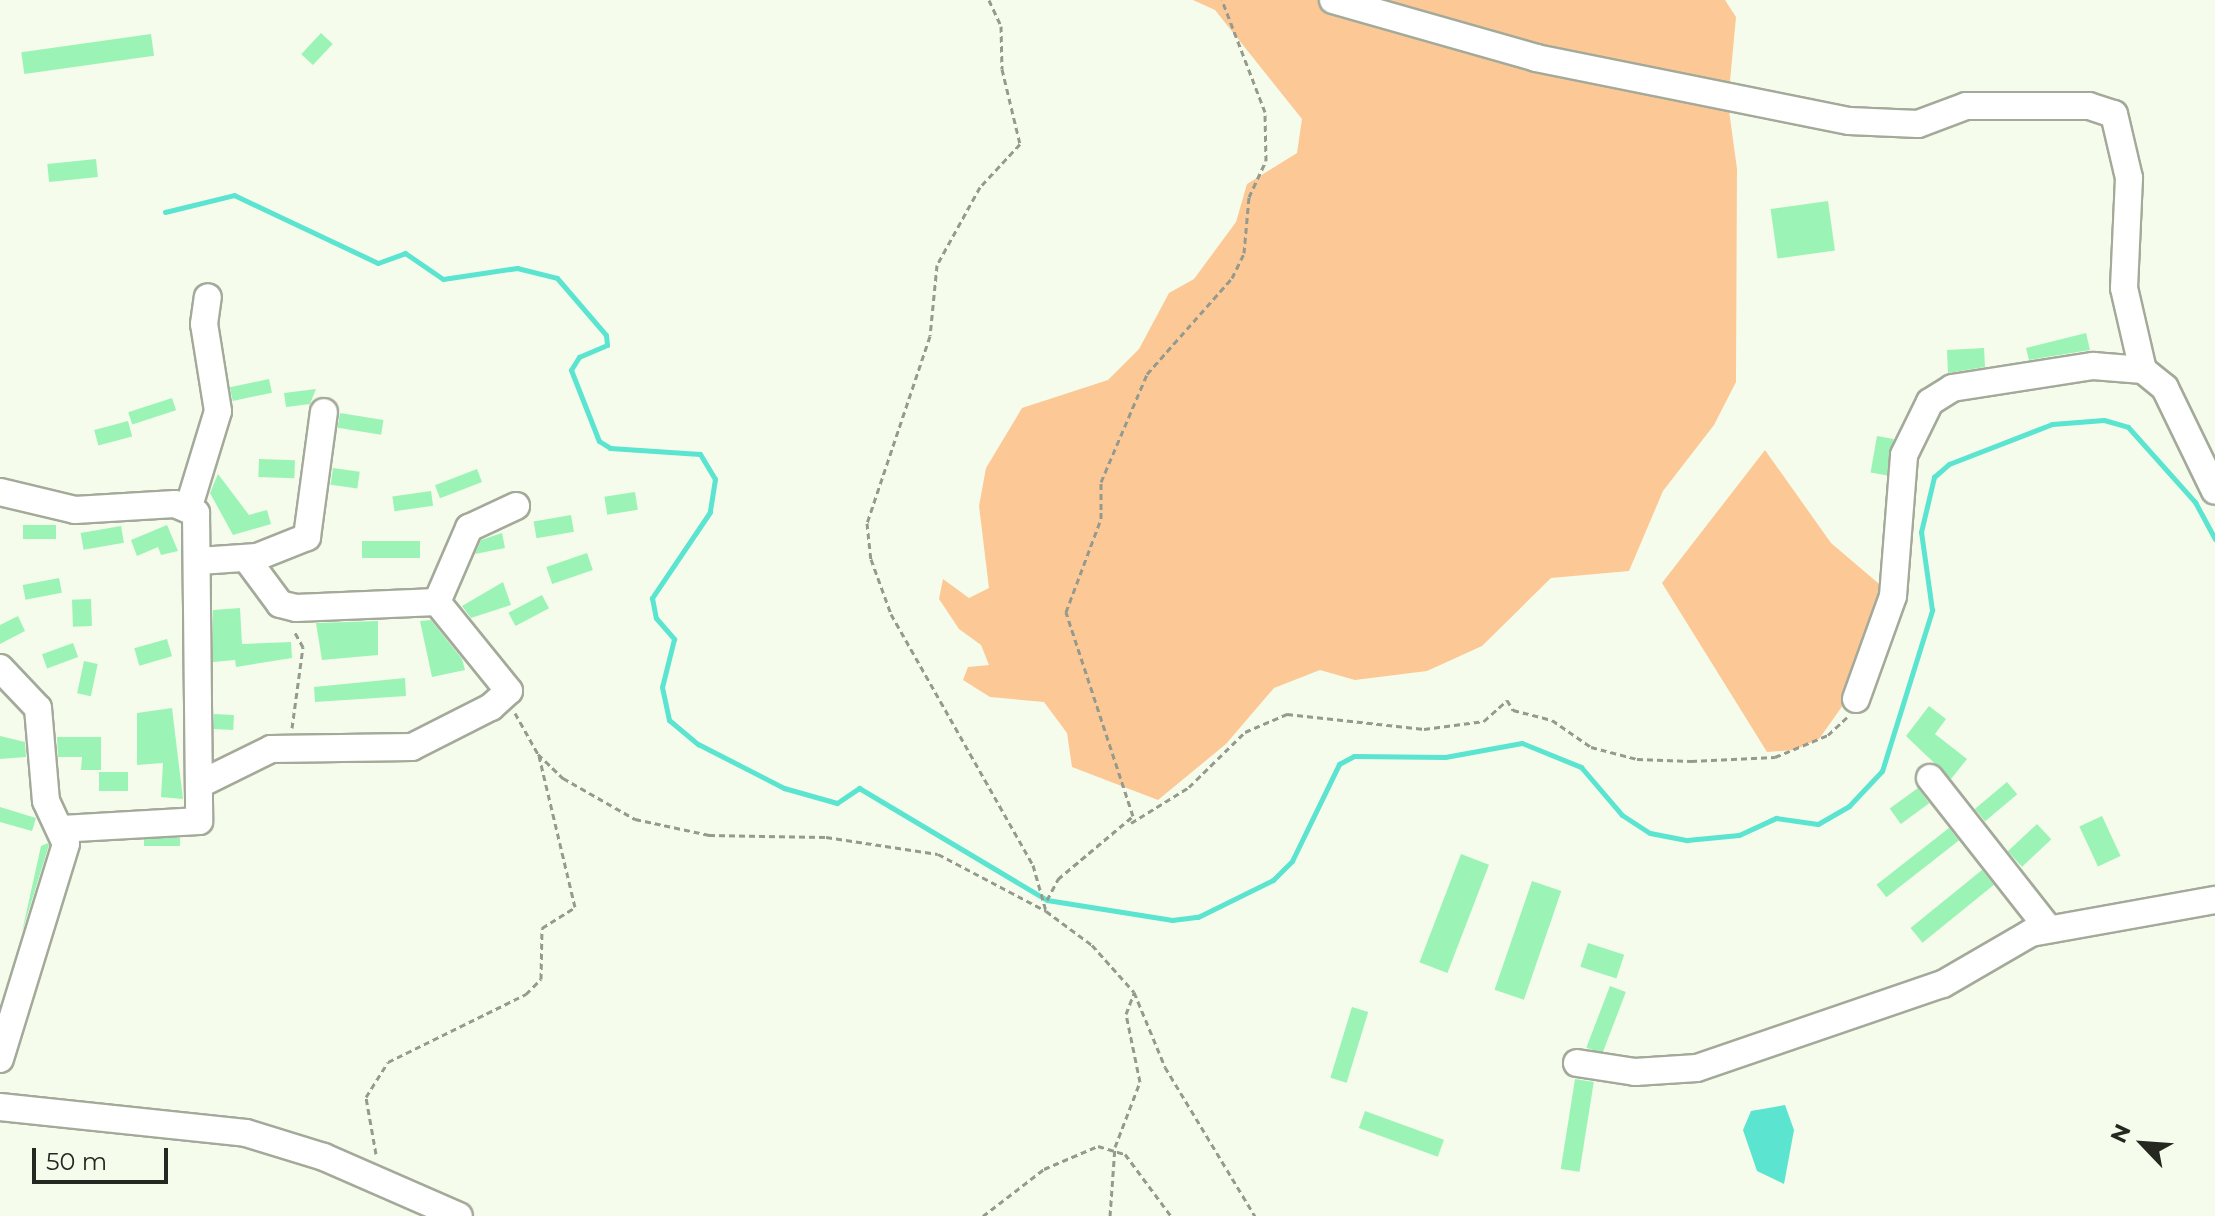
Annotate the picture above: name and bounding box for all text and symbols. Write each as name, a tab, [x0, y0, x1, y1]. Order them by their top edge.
north arrow	[2103, 1104, 2183, 1184]
text: N	[2105, 1120, 2137, 1147]
scale bar	[36, 1132, 172, 1182]
text: 50 m	[46, 1147, 107, 1176]

